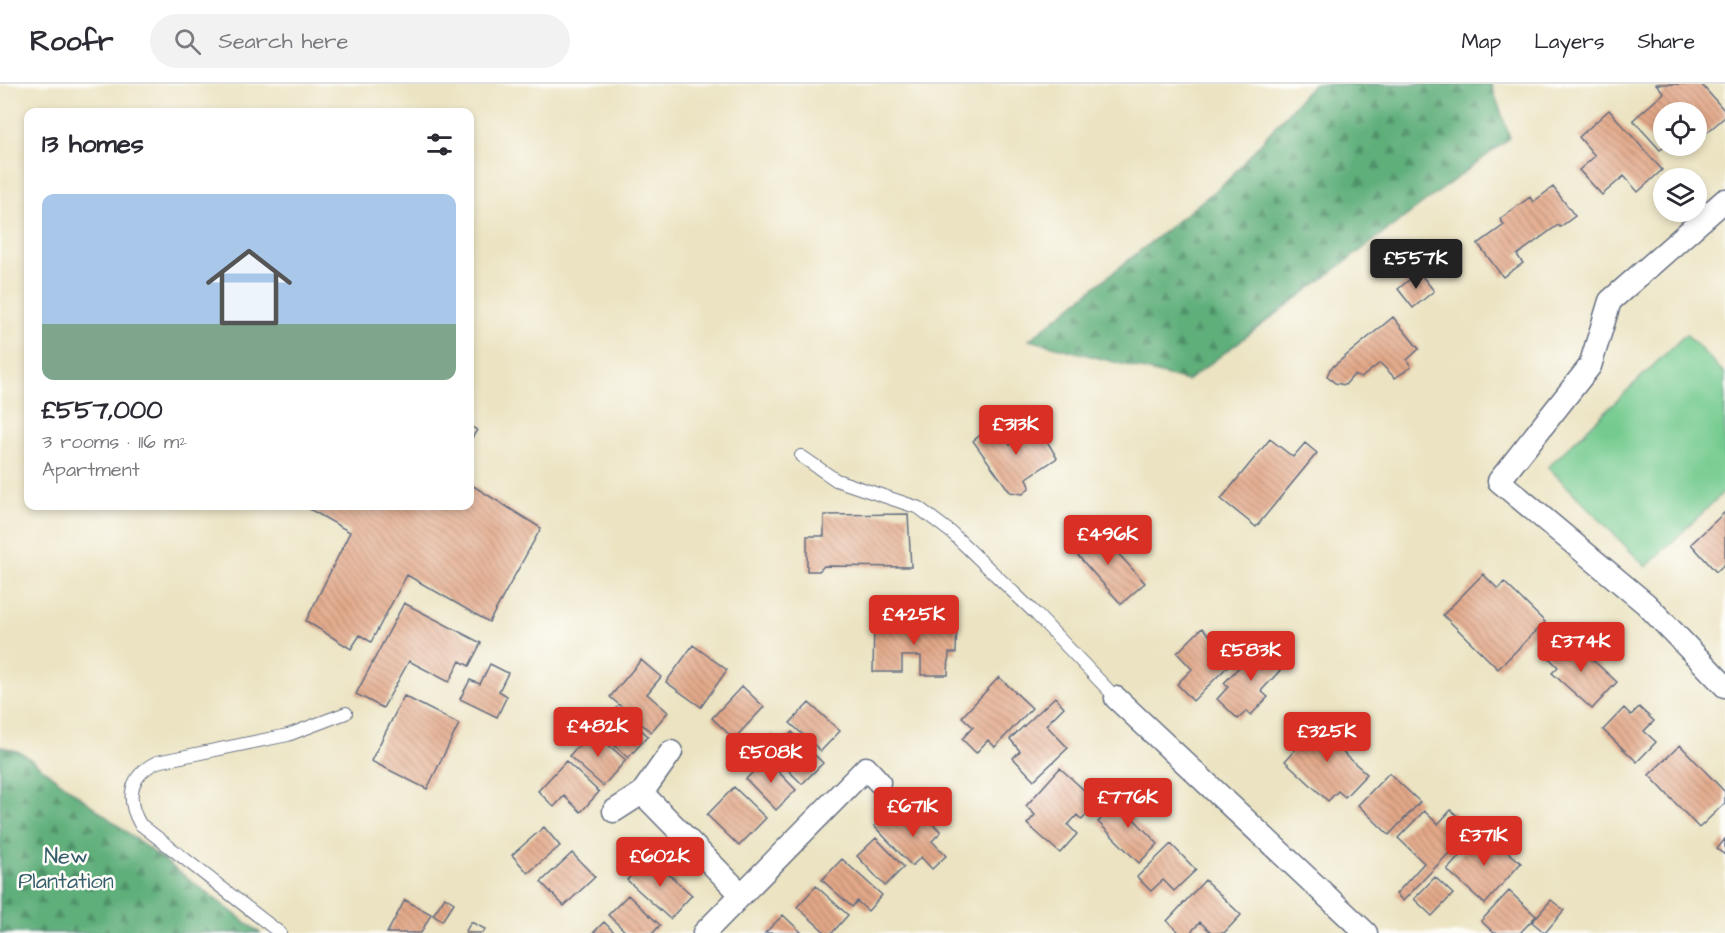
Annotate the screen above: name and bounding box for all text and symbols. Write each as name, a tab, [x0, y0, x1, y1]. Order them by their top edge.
search box	[150, 14, 570, 68]
text: Roofr	[30, 22, 114, 61]
icon: search	[171, 25, 204, 58]
text: Search here	[219, 26, 348, 57]
text: Map	[1461, 27, 1501, 56]
text: Layers	[1534, 27, 1604, 56]
text: Share	[1637, 27, 1695, 56]
map controls	[1653, 102, 1707, 222]
button: locate	[1653, 102, 1707, 156]
text: 13 homes	[42, 126, 144, 162]
icon: filters	[423, 128, 456, 161]
button: layers	[1653, 168, 1707, 222]
icon: home	[195, 233, 303, 341]
pin: £557K	[1374, 239, 1458, 290]
text: £557K	[1384, 244, 1448, 272]
text: £557,000	[42, 392, 163, 428]
pin: £313K	[974, 405, 1058, 456]
text: £313K	[993, 410, 1039, 438]
text: 3 rooms · 116 m²	[42, 428, 187, 456]
text: Apartment	[42, 456, 140, 484]
pin: £496K	[1066, 515, 1150, 566]
text: £496K	[1078, 520, 1138, 548]
pin: £425K	[872, 595, 956, 646]
text: £425K	[883, 600, 945, 628]
pin: £374K	[1539, 622, 1623, 673]
text: £374K	[1552, 627, 1610, 655]
pin: £583K	[1209, 631, 1293, 682]
text: £583K	[1221, 636, 1281, 664]
pin: £482K	[556, 707, 640, 758]
text: £482K	[568, 712, 628, 740]
pin: £325K	[1285, 712, 1369, 763]
text: £325K	[1298, 717, 1356, 745]
pin: £508K	[729, 733, 813, 784]
text: £508K	[740, 738, 802, 766]
pin: £776K	[1086, 778, 1170, 829]
text: £776K	[1098, 783, 1158, 811]
pin: £671K	[871, 787, 955, 838]
text: £671K	[888, 792, 938, 820]
pin: £371K	[1442, 816, 1526, 867]
text: £371K	[1460, 821, 1508, 849]
pin: £602K	[618, 837, 702, 888]
park label: New Plantation	[18, 841, 114, 897]
text: £602K	[630, 842, 690, 870]

